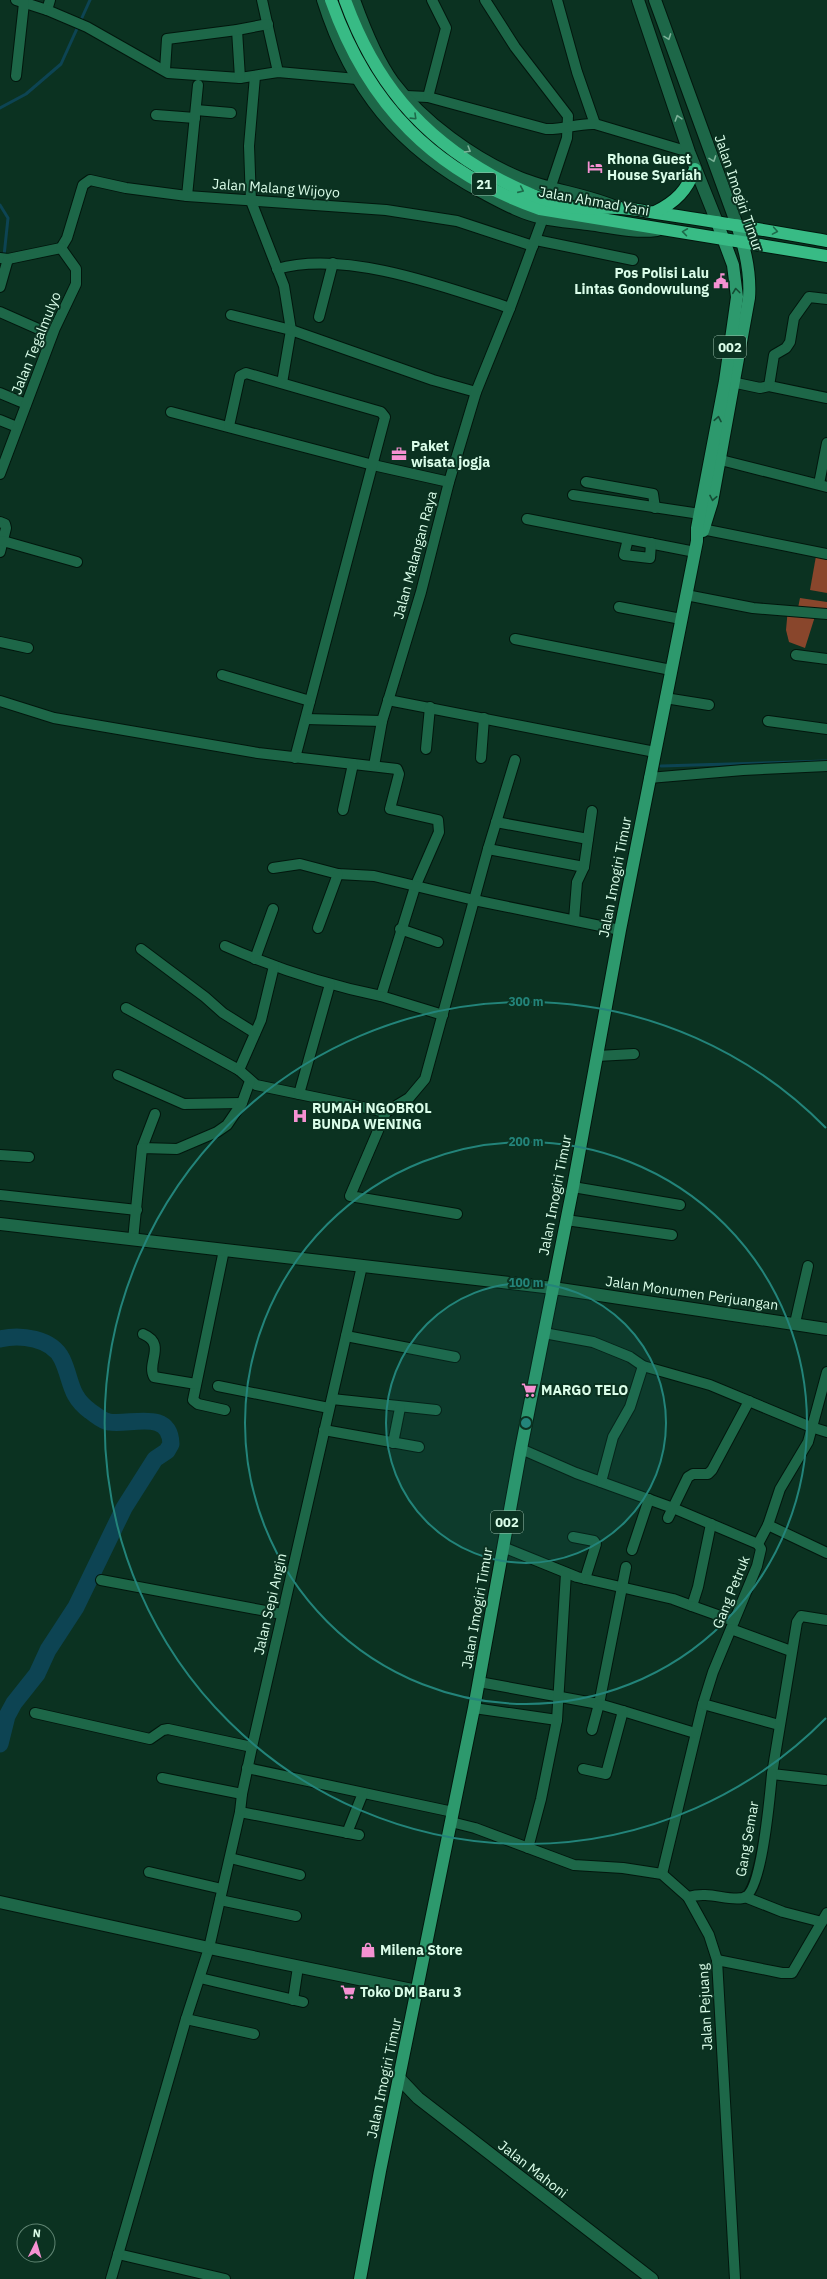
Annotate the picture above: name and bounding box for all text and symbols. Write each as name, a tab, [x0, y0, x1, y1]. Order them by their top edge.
one-way arrow	[664, 33, 672, 40]
one-way arrow	[409, 112, 417, 120]
one-way arrow	[674, 115, 683, 122]
street label: Jalan Imogiri Timur	[711, 132, 767, 254]
one-way arrow	[464, 146, 471, 153]
place label: Rhona Guest House Syariah	[607, 150, 702, 184]
one-way arrow	[708, 155, 716, 162]
hotel icon: Rhona Guest House Syariah	[586, 158, 604, 176]
road number: 21	[472, 173, 496, 195]
street label: Jalan Malang Wijoyo	[212, 175, 341, 201]
street label: Jalan Ahmad Yani	[537, 182, 651, 220]
one-way arrow	[516, 185, 524, 193]
one-way arrow	[772, 227, 778, 235]
one-way arrow	[681, 228, 688, 237]
place label: Pos Polisi Lalu Lintas Gondowulung	[574, 264, 709, 298]
public building icon: Pos Polisi Lalu Lintas Gondowulung	[712, 272, 730, 290]
one-way arrow	[732, 288, 741, 294]
street label: Jalan Tegalmulyo	[7, 289, 65, 397]
road number: 002	[714, 336, 746, 358]
one-way arrow	[713, 416, 721, 422]
place label: Paket wisata jogja	[411, 437, 490, 471]
office icon: Paket wisata jogja	[390, 445, 408, 463]
street label: Jalan Malangan Raya	[389, 489, 441, 621]
one-way arrow	[709, 494, 718, 501]
street label: Jalan Imogiri Timur	[594, 815, 636, 939]
text: 300 m	[508, 994, 544, 1009]
place label: RUMAH NGOBROL BUNDA WENING	[312, 1099, 432, 1133]
hospital icon: RUMAH NGOBROL BUNDA WENING	[291, 1107, 309, 1125]
street label: Jalan Imogiri Timur	[534, 1133, 576, 1257]
text: 200 m	[508, 1134, 544, 1149]
street label: Jalan Monumen Perjuangan	[605, 1272, 779, 1314]
text: 100 m	[508, 1275, 544, 1290]
supermarket icon: MARGO TELO	[520, 1381, 538, 1399]
place label: MARGO TELO	[541, 1381, 628, 1399]
centre of rings	[519, 1416, 533, 1430]
road number: 002	[491, 1511, 523, 1533]
street label: Jalan Imogiri Timur	[458, 1546, 496, 1670]
street label: Jalan Sepi Angin	[250, 1551, 290, 1657]
street label: Gang Petruk	[708, 1552, 754, 1631]
street label: Gang Semar	[731, 1800, 763, 1878]
shop icon: Milena Store	[359, 1941, 377, 1959]
place label: Milena Store	[380, 1941, 463, 1959]
street label: Jalan Pejuang	[694, 1962, 716, 2051]
supermarket icon: Toko DM Baru 3	[339, 1983, 357, 2001]
place label: Toko DM Baru 3	[360, 1983, 462, 2001]
street label: Jalan Imogiri Timur	[362, 2016, 406, 2140]
street label: Jalan Mahoni	[495, 2136, 571, 2202]
north arrow	[16, 2223, 56, 2263]
text: N	[32, 2226, 41, 2240]

